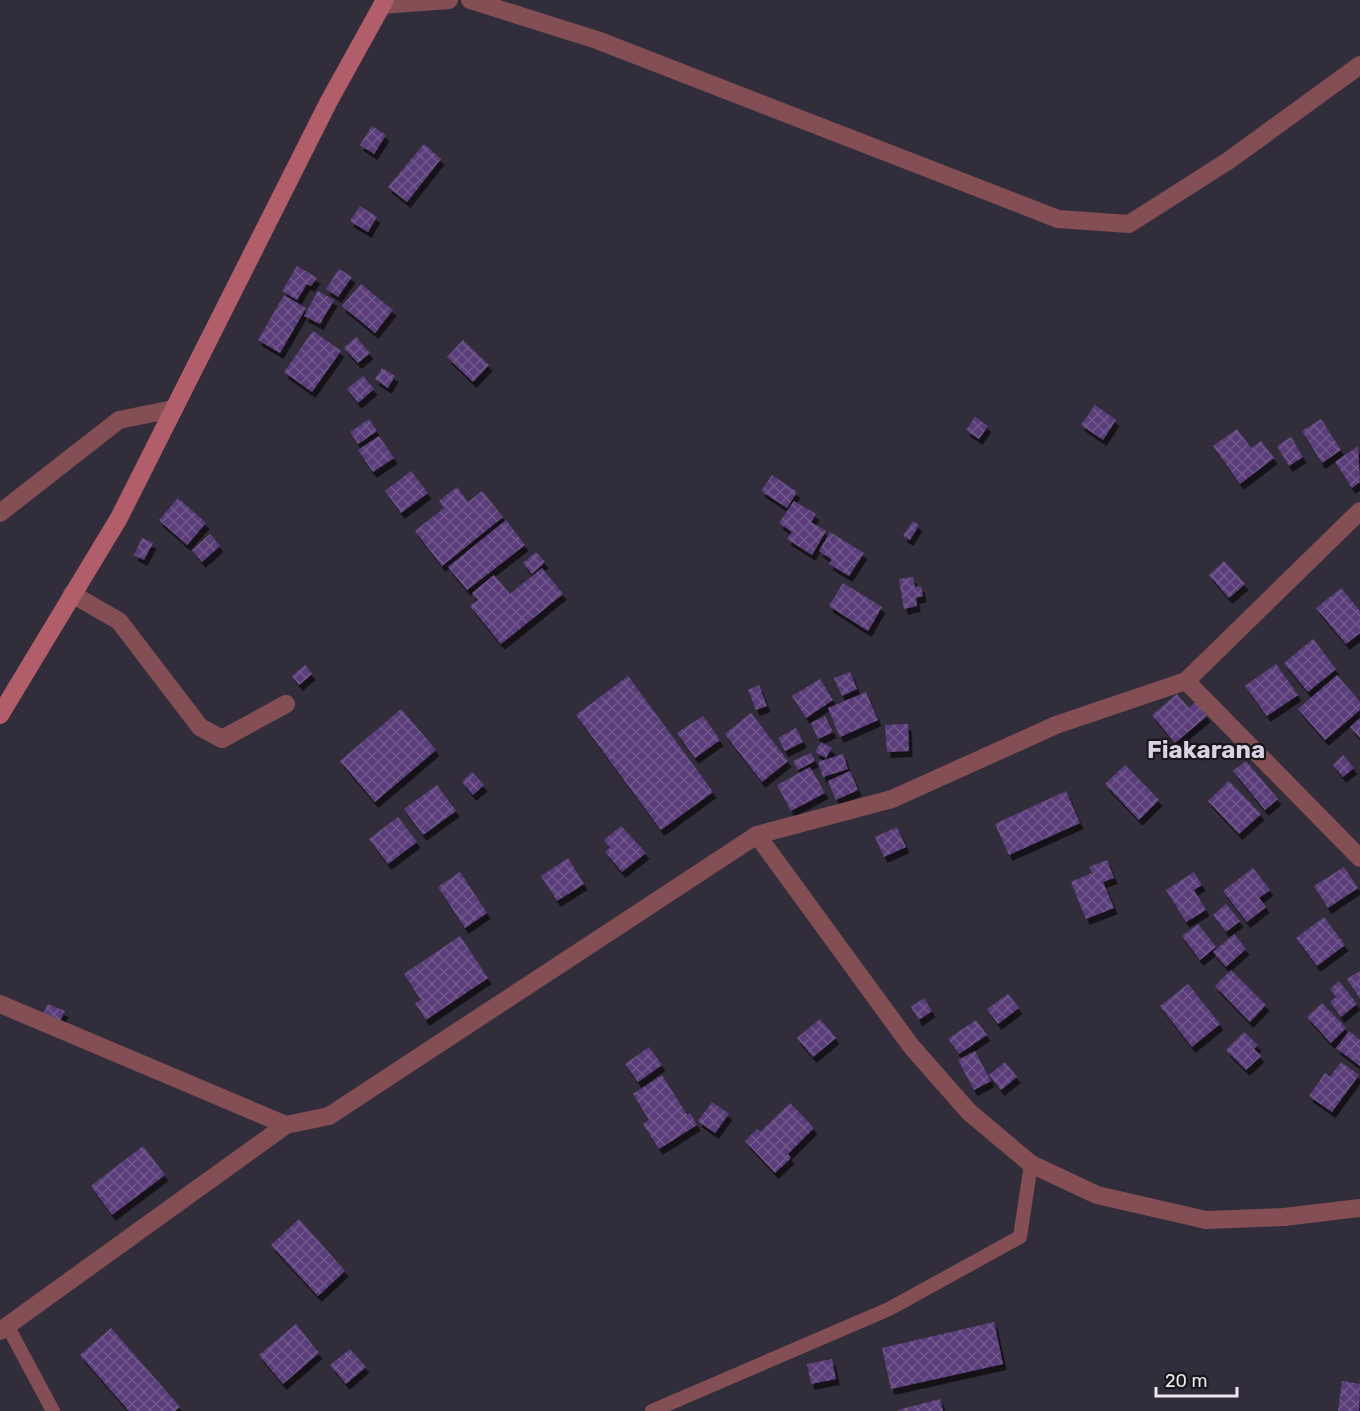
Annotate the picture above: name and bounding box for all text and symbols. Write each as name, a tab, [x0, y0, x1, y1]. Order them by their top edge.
district label: Fiakarana	[1147, 736, 1265, 764]
scale bar	[1156, 1360, 1237, 1398]
text: 20 m	[1165, 1370, 1207, 1392]

